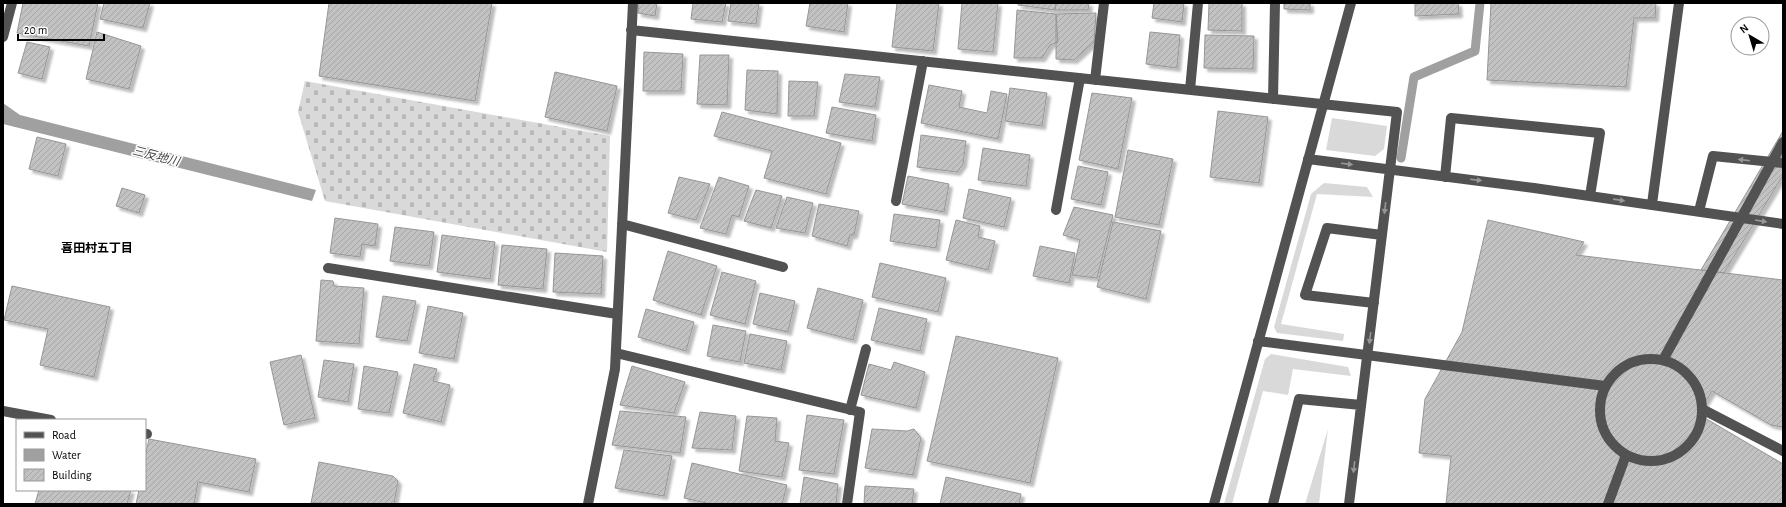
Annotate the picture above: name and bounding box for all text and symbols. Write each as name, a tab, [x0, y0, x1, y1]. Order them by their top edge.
scale bar	[18, 16, 104, 42]
north arrow	[1730, 16, 1770, 56]
text: N	[1738, 22, 1751, 35]
text: 20 m	[24, 24, 47, 36]
water label: 三反地川	[131, 143, 183, 168]
one-way arrow	[1738, 157, 1750, 163]
one-way arrow	[1341, 161, 1353, 167]
one-way arrow	[1470, 177, 1482, 184]
one-way arrow	[1613, 197, 1625, 203]
one-way arrow	[1382, 202, 1388, 214]
one-way arrow	[1755, 218, 1767, 224]
district label: 喜田村五丁目	[61, 241, 133, 254]
one-way arrow	[1366, 331, 1373, 344]
legend	[16, 419, 146, 491]
text: Road	[52, 429, 76, 441]
text: Water	[52, 449, 81, 461]
one-way arrow	[1351, 460, 1357, 473]
text: Building	[52, 469, 92, 481]

